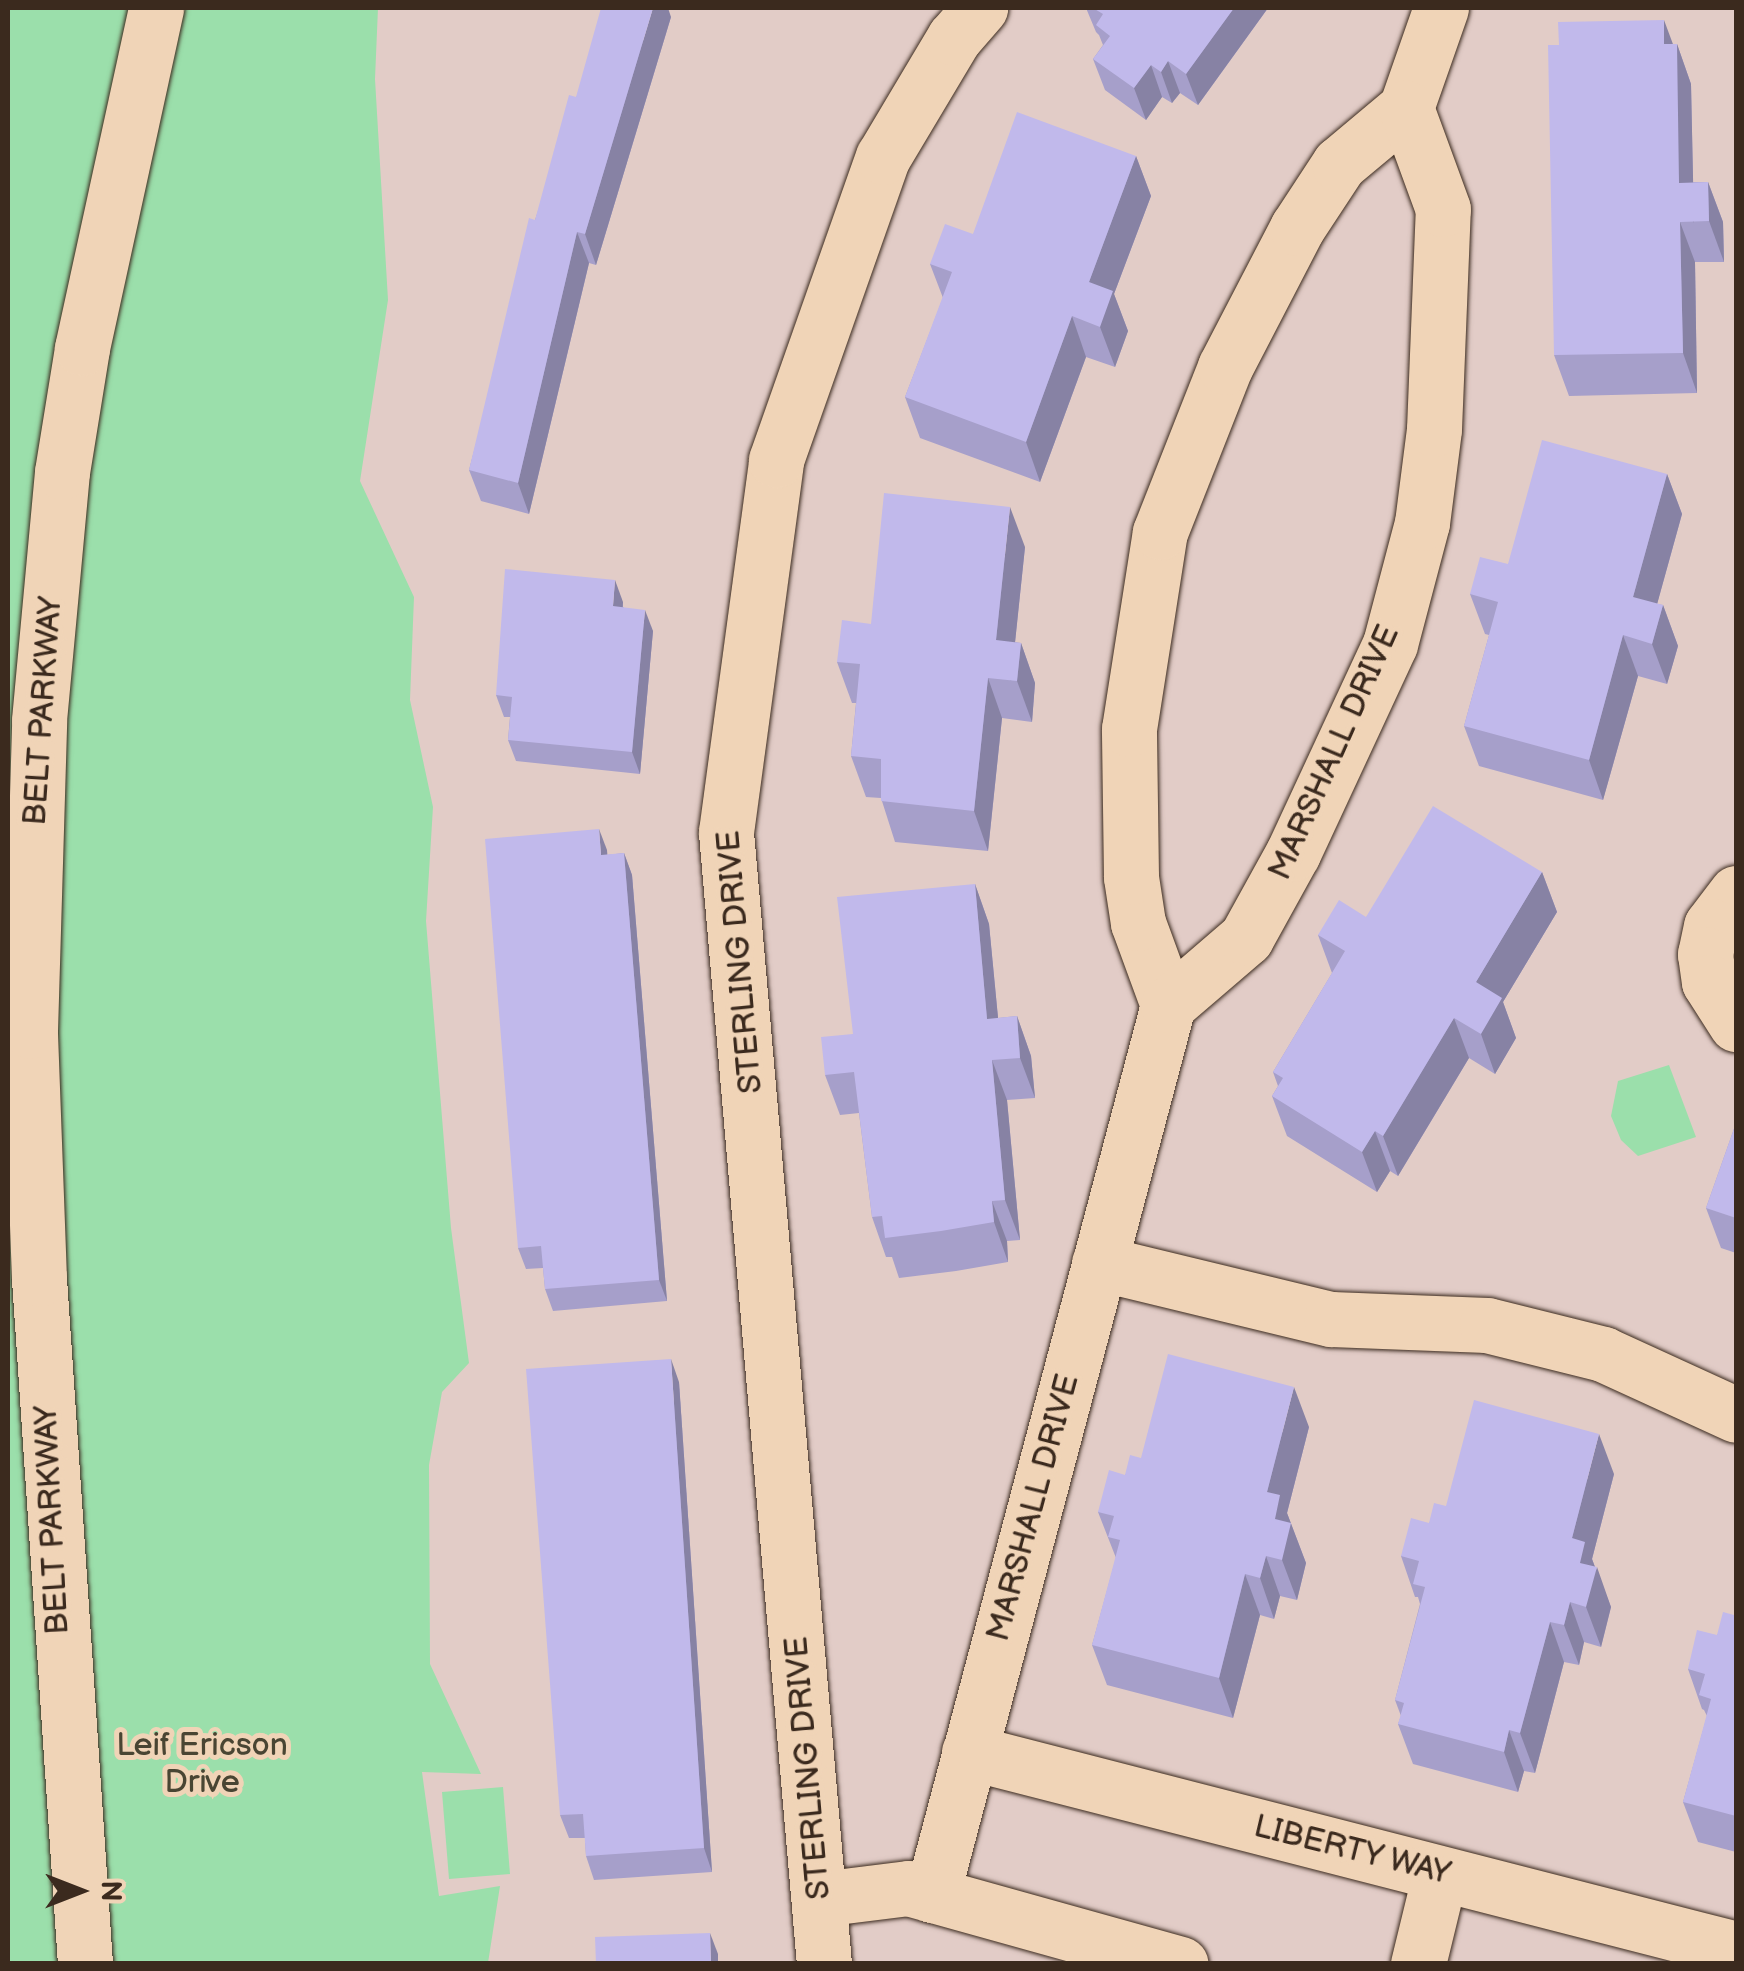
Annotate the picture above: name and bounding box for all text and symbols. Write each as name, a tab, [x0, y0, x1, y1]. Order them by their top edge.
street label: BELT PARKWAY	[17, 595, 71, 827]
street label: MARSHALL DRIVE	[1262, 620, 1408, 886]
street label: STERLING DRIVE	[710, 829, 772, 1095]
street label: MARSHALL DRIVE	[980, 1370, 1088, 1646]
street label: BELT PARKWAY	[28, 1404, 78, 1636]
street label: STERLING DRIVE	[778, 1635, 840, 1901]
park label: Leif Ericson Drive	[116, 1728, 288, 1803]
street label: LIBERTY WAY	[1249, 1808, 1455, 1894]
north arrow	[30, 1841, 130, 1941]
text: N	[94, 1880, 127, 1902]

